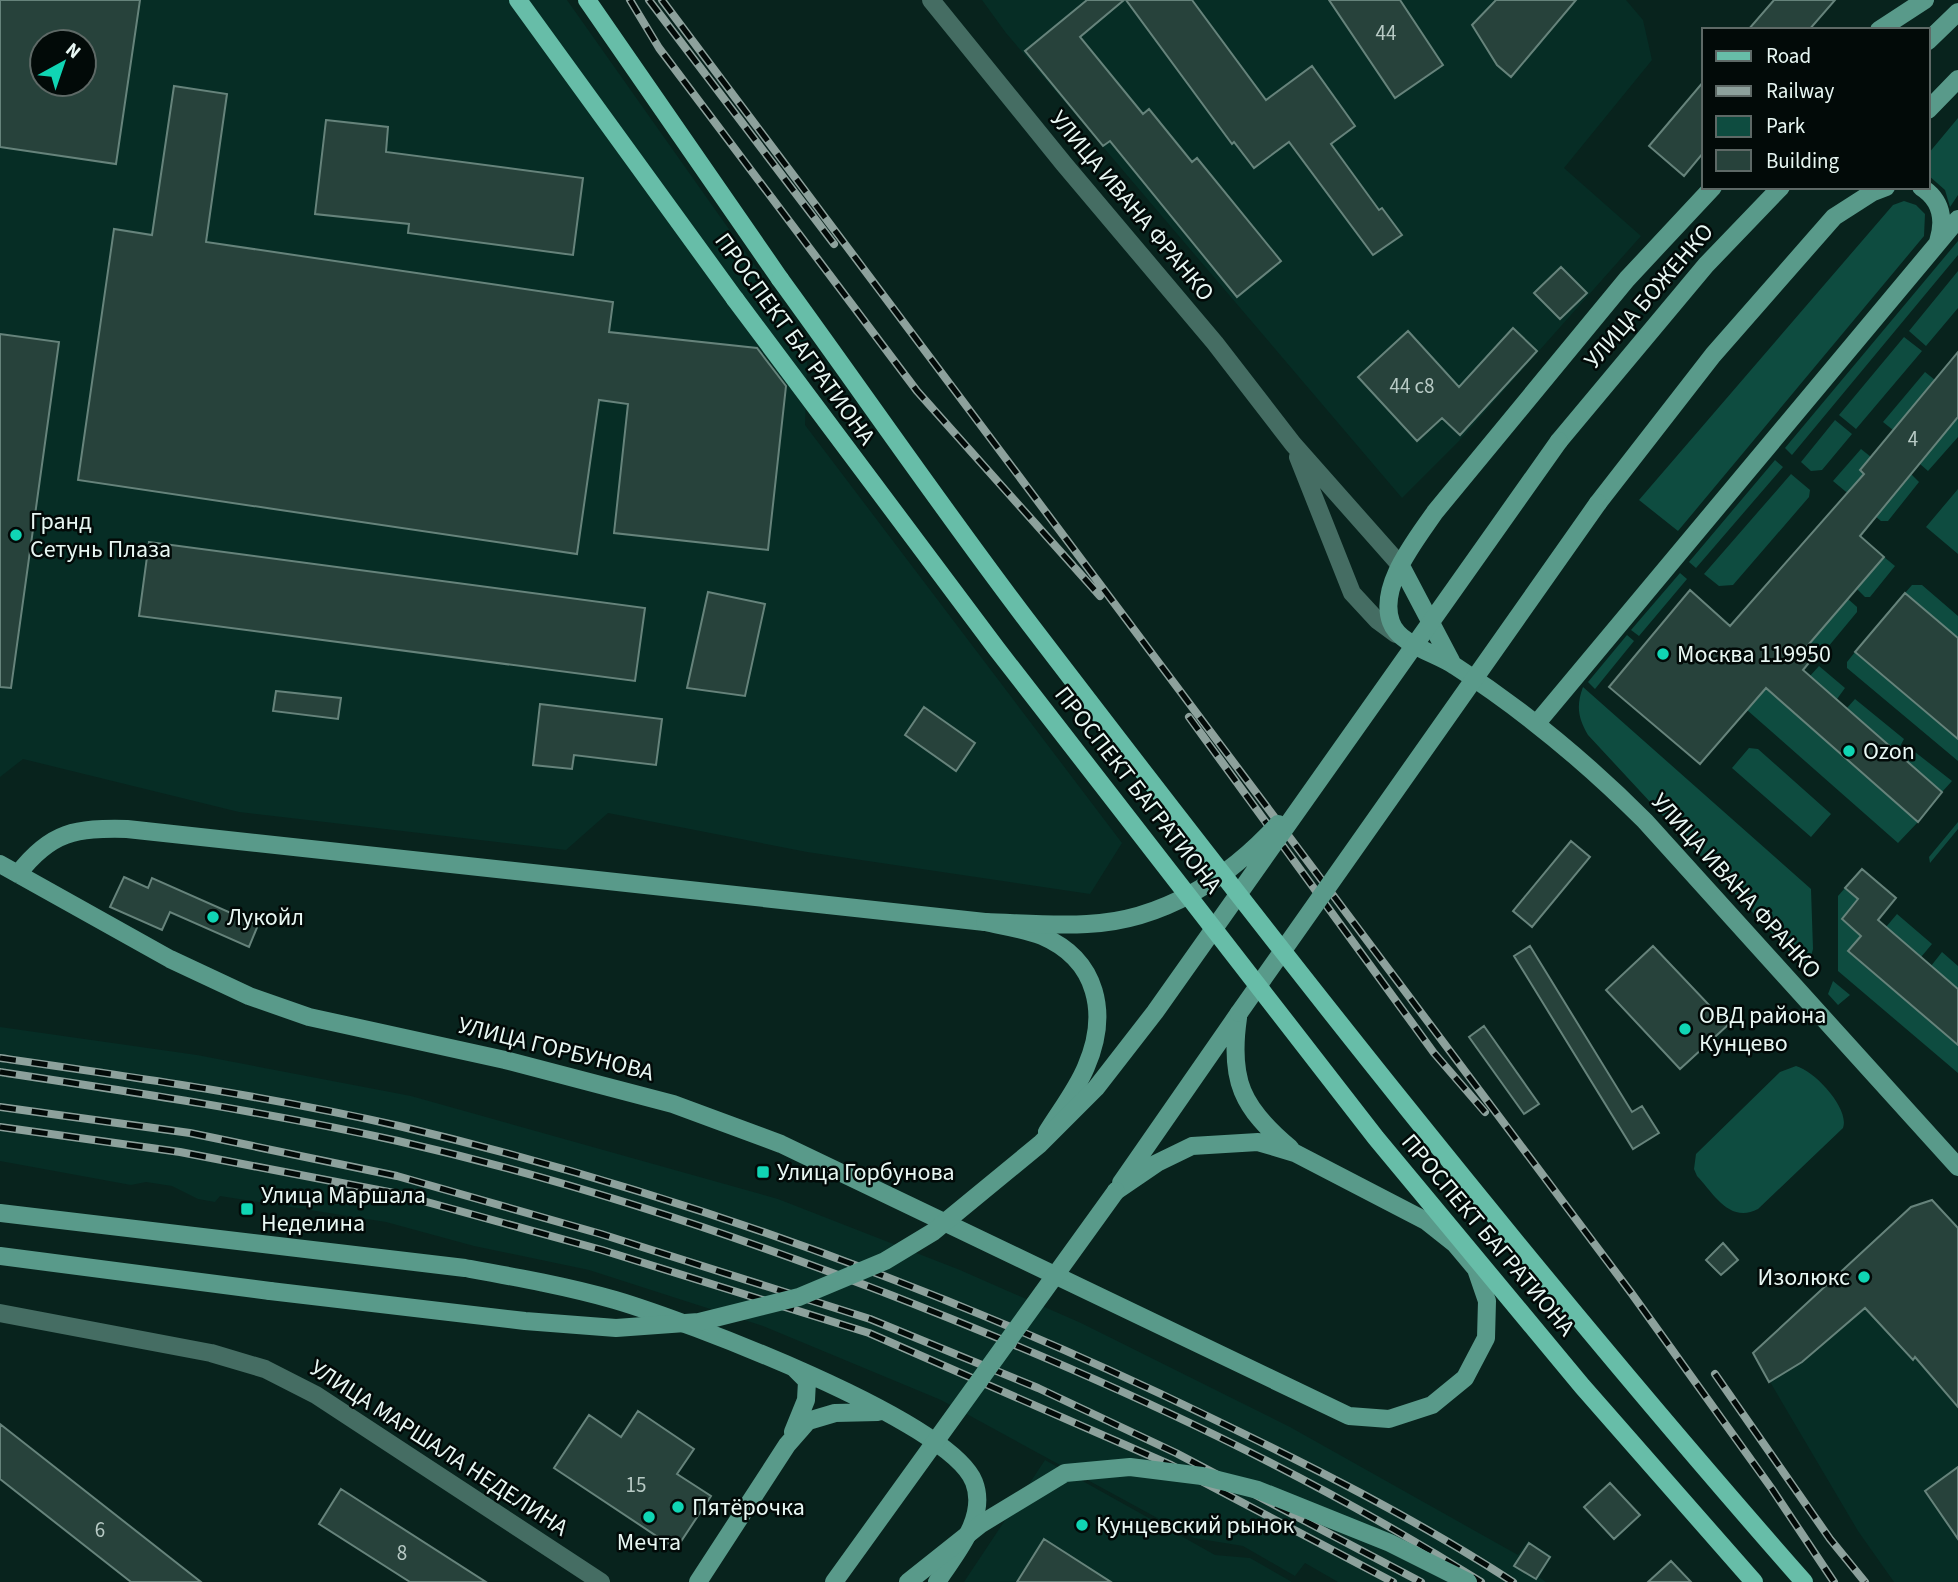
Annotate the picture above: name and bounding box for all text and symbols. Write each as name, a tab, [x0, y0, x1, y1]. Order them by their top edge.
house number: 44	[1376, 18, 1396, 48]
north arrow	[28, 28, 98, 98]
legend	[1702, 28, 1930, 189]
text: N	[59, 37, 86, 66]
text: Road	[1766, 41, 1811, 71]
text: Railway	[1766, 76, 1834, 106]
street label: УЛИЦА ИВАНА ФРАНКО	[1042, 103, 1222, 309]
text: Park	[1766, 111, 1806, 141]
text: Building	[1766, 146, 1840, 176]
street label: УЛИЦА БОЖЕНКО	[1576, 216, 1722, 376]
street label: ПРОСПЕКТ БАГРАТИОНА	[706, 226, 884, 452]
house number: 44 с8	[1389, 371, 1435, 401]
house number: 4	[1908, 424, 1918, 454]
place label: Гранд Сетунь Плаза	[30, 504, 171, 567]
marker: Гранд Сетунь Плаза	[8, 527, 24, 543]
place label: Москва 119950	[1677, 637, 1831, 672]
marker: Москва 119950	[1655, 646, 1671, 662]
street label: ПРОСПЕКТ БАГРАТИОНА	[1046, 679, 1230, 901]
place label: Ozon	[1863, 734, 1915, 769]
marker: Ozon	[1841, 743, 1857, 759]
street label: УЛИЦА ИВАНА ФРАНКО	[1643, 785, 1829, 987]
place label: Лукойл	[227, 900, 304, 935]
marker: Лукойл	[205, 909, 221, 925]
place label: ОВД района Кунцево	[1699, 998, 1826, 1061]
street label: УЛИЦА ГОРБУНОВА	[454, 1008, 658, 1090]
marker: ОВД района Кунцево	[1677, 1021, 1693, 1037]
street label: ПРОСПЕКТ БАГРАТИОНА	[1393, 1126, 1583, 1344]
place label: Улица Горбунова	[777, 1155, 955, 1190]
marker: Улица Горбунова	[755, 1164, 771, 1180]
place label: Улица Маршала Неделина	[261, 1178, 426, 1241]
marker: Улица Маршала Неделина	[239, 1201, 255, 1217]
place label: Изолюкс	[1757, 1260, 1850, 1295]
marker: Изолюкс	[1856, 1269, 1872, 1285]
street label: УЛИЦА МАРШАЛА НЕДЕЛИНА	[303, 1351, 575, 1545]
house number: 15	[626, 1470, 646, 1500]
place label: Пятёрочка	[692, 1490, 805, 1525]
marker: Пятёрочка	[670, 1499, 686, 1515]
place label: Кунцевский рынок	[1096, 1508, 1294, 1543]
marker: Мечта	[641, 1509, 657, 1525]
house number: 6	[95, 1515, 105, 1545]
marker: Кунцевский рынок	[1074, 1517, 1090, 1533]
place label: Мечта	[617, 1525, 681, 1560]
house number: 8	[397, 1538, 407, 1568]

